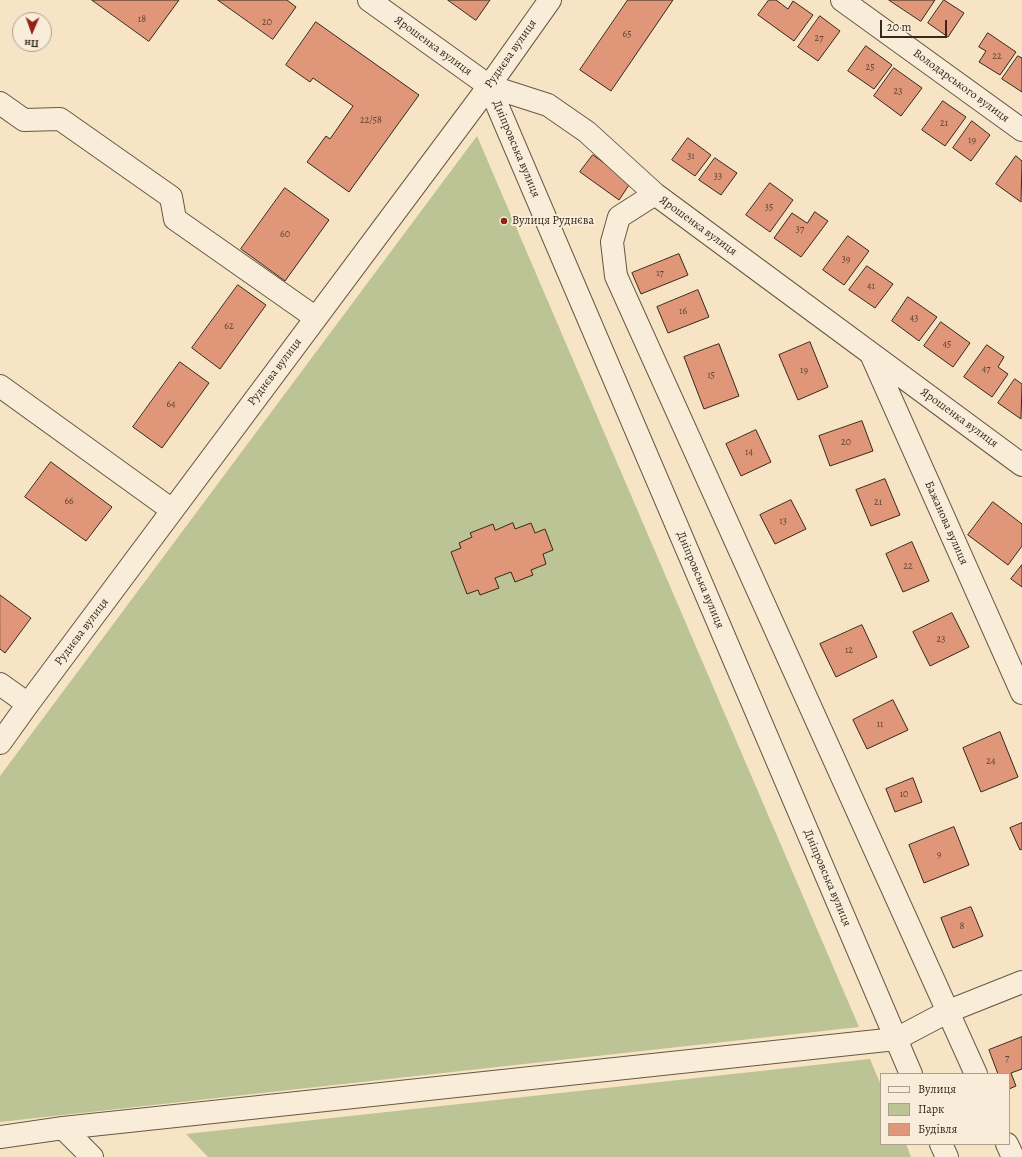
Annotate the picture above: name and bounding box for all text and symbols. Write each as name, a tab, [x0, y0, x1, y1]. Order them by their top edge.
north arrow	[12, 12, 52, 52]
scale bar	[882, 12, 949, 38]
street label: Ярошенка вулиця	[391, 13, 475, 79]
house number: 18	[138, 14, 146, 26]
house number: 20	[262, 17, 272, 29]
street label: Руднєва вулиця	[482, 17, 540, 91]
text: 20 m	[887, 19, 911, 35]
house number: 65	[623, 29, 631, 41]
house number: 27	[815, 33, 823, 45]
text: Пн	[24, 36, 39, 51]
street label: Володарського вулиця	[910, 46, 1012, 126]
house number: 22	[992, 51, 1002, 63]
house number: 25	[865, 62, 875, 74]
house number: 23	[894, 86, 902, 98]
street label: Дніпровська вулиця	[489, 98, 543, 200]
house number: 22/58	[360, 115, 382, 127]
house number: 21	[940, 118, 948, 130]
house number: 19	[968, 135, 976, 147]
house number: 31	[687, 151, 695, 163]
house number: 33	[714, 171, 722, 183]
street label: Ярошенка вулиця	[656, 193, 740, 259]
house number: 35	[765, 202, 773, 214]
place label: Вулиця Руднєва	[512, 214, 594, 228]
marker: Вулиця Руднєва	[499, 216, 509, 226]
house number: 37	[796, 224, 804, 236]
house number: 60	[280, 229, 290, 241]
house number: 39	[842, 254, 850, 266]
house number: 17	[656, 268, 664, 280]
house number: 41	[867, 281, 875, 293]
house number: 16	[679, 306, 687, 318]
house number: 43	[910, 313, 918, 325]
house number: 62	[224, 321, 234, 333]
street label: Руднєва вулиця	[245, 335, 305, 409]
house number: 45	[943, 339, 951, 351]
house number: 47	[982, 364, 990, 376]
house number: 19	[800, 365, 808, 377]
house number: 15	[707, 370, 715, 382]
street label: Ярошенка вулиця	[917, 385, 1001, 451]
house number: 64	[166, 399, 176, 411]
house number: 20	[841, 437, 851, 449]
house number: 14	[745, 447, 753, 459]
street label: Бажанова вулиця	[921, 479, 971, 567]
house number: 66	[64, 496, 74, 508]
house number: 21	[874, 497, 882, 509]
house number: 13	[779, 516, 787, 528]
street label: Дніпровська вулиця	[673, 529, 727, 631]
house number: 22	[903, 561, 913, 573]
street label: Руднєва вулиця	[52, 595, 112, 669]
house number: 23	[937, 634, 945, 646]
house number: 12	[845, 645, 853, 657]
house number: 11	[877, 719, 883, 731]
house number: 24	[986, 756, 996, 768]
house number: 10	[900, 789, 908, 801]
street label: Дніпровська вулиця	[800, 827, 854, 929]
house number: 9	[937, 849, 941, 861]
house number: 8	[960, 921, 964, 933]
house number: 7	[1005, 1053, 1009, 1065]
legend	[880, 1073, 1010, 1145]
text: Вулиця	[918, 1081, 956, 1097]
text: Парк	[918, 1101, 944, 1117]
text: Будівля	[918, 1121, 957, 1137]

